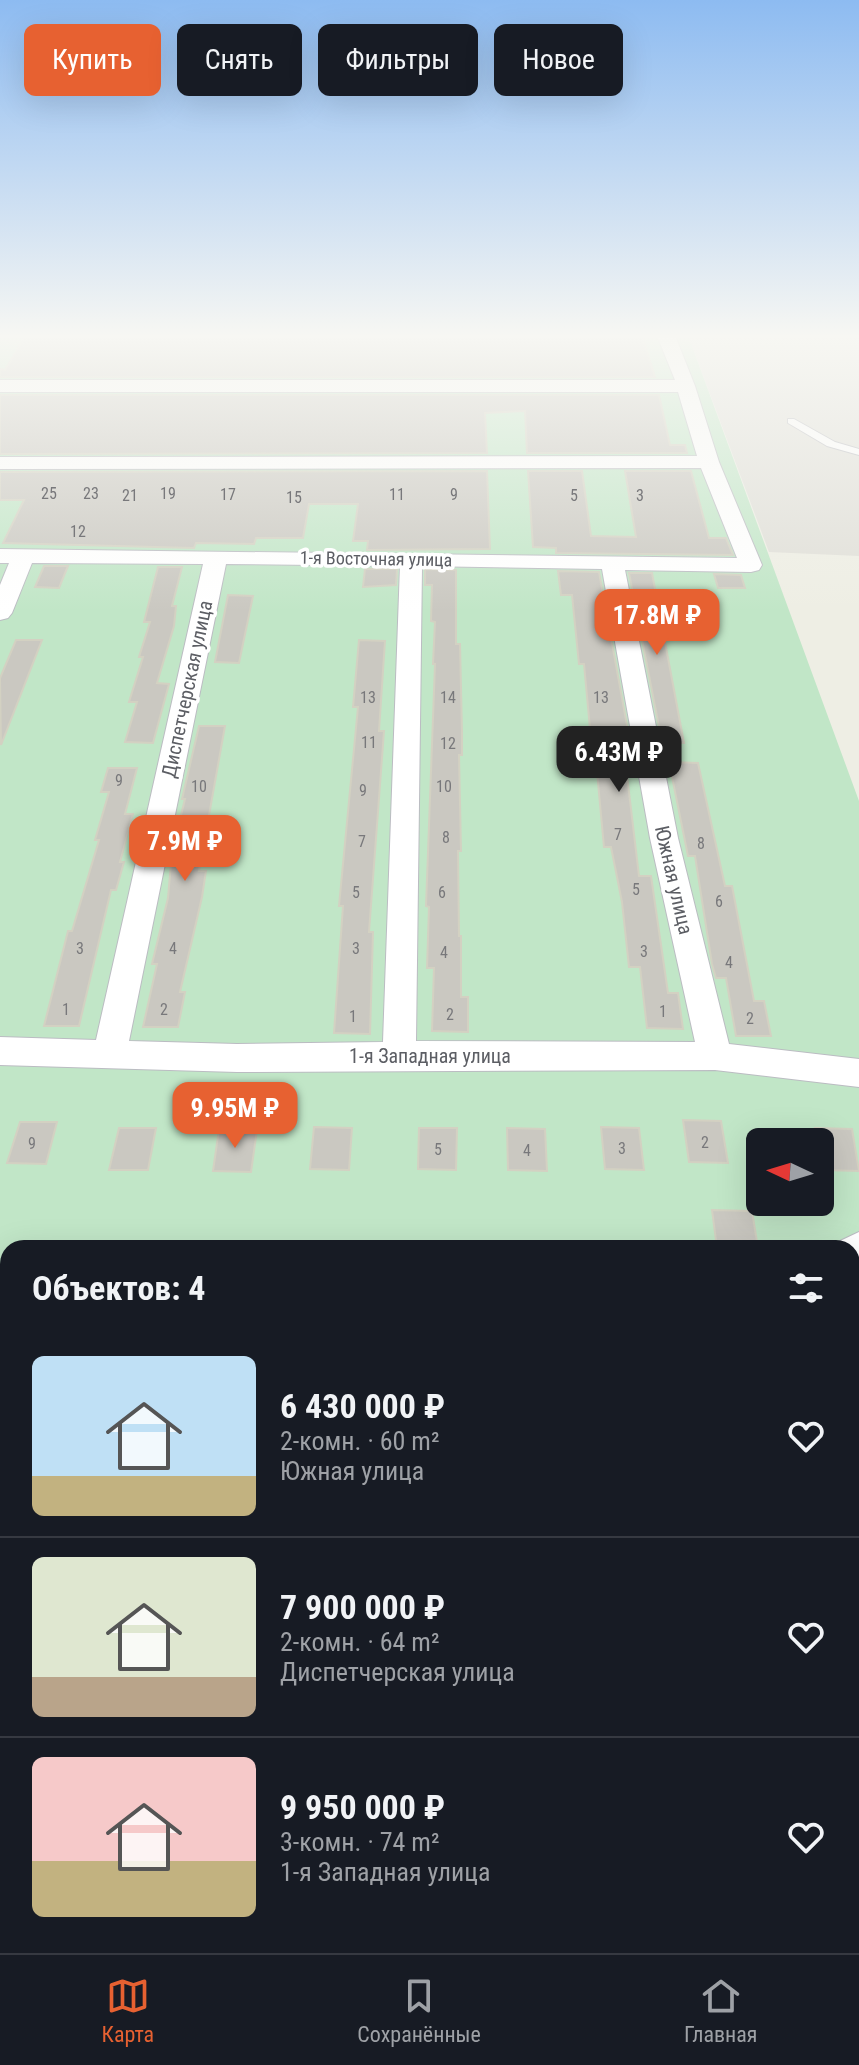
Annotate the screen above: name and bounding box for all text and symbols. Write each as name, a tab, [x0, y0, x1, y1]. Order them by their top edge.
chip: Купить	[24, 24, 161, 96]
chip: Снять	[177, 24, 302, 96]
chip: Фильтры	[318, 24, 478, 96]
chip: Новое	[494, 24, 623, 96]
house number: 25	[41, 484, 57, 503]
house number: 23	[83, 484, 99, 503]
house number: 19	[160, 484, 176, 503]
house number: 17	[220, 485, 236, 504]
house number: 11	[389, 485, 405, 504]
house number: 9	[450, 485, 458, 504]
house number: 21	[122, 486, 138, 505]
house number: 5	[570, 486, 578, 505]
house number: 3	[636, 486, 644, 505]
house number: 15	[286, 488, 302, 507]
house number: 12	[70, 522, 86, 541]
street label: 1-я Восточная улица	[300, 547, 452, 570]
pin: 17.8M ₽	[583, 589, 731, 657]
street label: Диспетчерская улица	[156, 598, 218, 780]
text: 17.8M ₽	[613, 600, 701, 630]
house number: 13	[360, 688, 376, 707]
house number: 14	[440, 688, 456, 707]
house number: 13	[593, 688, 609, 707]
pin: 6.43M ₽	[545, 726, 693, 794]
house number: 11	[361, 733, 377, 752]
house number: 12	[440, 734, 456, 753]
text: 6.43M ₽	[575, 737, 663, 767]
house number: 9	[115, 771, 123, 790]
house number: 10	[191, 777, 207, 796]
house number: 10	[436, 777, 452, 796]
house number: 9	[359, 781, 367, 800]
pin: 7.9M ₽	[120, 815, 250, 883]
street label: Южная улица	[650, 823, 698, 937]
house number: 7	[614, 825, 622, 844]
text: 7.9M ₽	[147, 826, 223, 856]
house number: 8	[442, 828, 450, 847]
house number: 7	[358, 832, 366, 851]
house number: 8	[697, 834, 705, 853]
house number: 5	[632, 880, 640, 899]
house number: 5	[352, 883, 360, 902]
house number: 6	[438, 883, 446, 902]
house number: 6	[715, 892, 723, 911]
house number: 3	[76, 939, 84, 958]
house number: 4	[169, 939, 177, 958]
house number: 3	[352, 939, 360, 958]
house number: 3	[640, 942, 648, 961]
house number: 4	[440, 943, 448, 962]
house number: 4	[725, 953, 733, 972]
house number: 1	[62, 1000, 70, 1019]
house number: 2	[160, 1000, 168, 1019]
house number: 1	[659, 1002, 667, 1021]
house number: 2	[446, 1005, 454, 1024]
house number: 1	[349, 1007, 357, 1026]
house number: 2	[746, 1009, 754, 1028]
street label: 1-я Западная улица	[349, 1044, 511, 1068]
pin: 9.95M ₽	[161, 1082, 309, 1150]
text: 9.95M ₽	[191, 1093, 279, 1123]
north arrow	[746, 1128, 834, 1216]
map controls	[746, 1128, 834, 1216]
house number: 2	[701, 1133, 709, 1152]
house number: 9	[28, 1134, 36, 1153]
house number: 3	[618, 1139, 626, 1158]
house number: 5	[434, 1140, 442, 1159]
house number: 4	[523, 1141, 531, 1160]
icon: filters	[784, 1266, 828, 1310]
text: Объектов: 4	[32, 1268, 206, 1308]
text: 6 430 000 ₽	[280, 1386, 445, 1426]
icon: home	[96, 1388, 192, 1484]
icon: heart	[784, 1414, 828, 1458]
text: 2-комн. · 60 m²	[280, 1426, 440, 1456]
text: Южная улица	[280, 1456, 424, 1486]
text: 7 900 000 ₽	[280, 1587, 445, 1627]
icon: home	[96, 1589, 192, 1685]
icon: heart	[784, 1615, 828, 1659]
text: 2-комн. · 64 m²	[280, 1627, 440, 1657]
text: Диспетчерская улица	[280, 1657, 515, 1687]
text: 9 950 000 ₽	[280, 1787, 445, 1827]
icon: home	[96, 1789, 192, 1885]
icon: heart	[784, 1815, 828, 1859]
text: 3-комн. · 74 m²	[280, 1827, 440, 1857]
text: 1-я Западная улица	[280, 1857, 490, 1887]
tab: Карта	[102, 1974, 154, 2047]
tab: Сохранённые	[357, 1974, 481, 2047]
tab: Главная	[684, 1974, 757, 2047]

